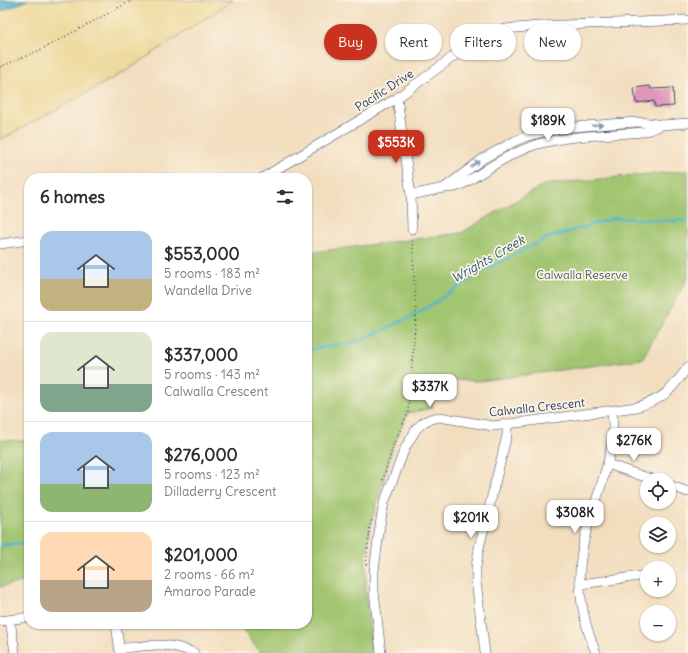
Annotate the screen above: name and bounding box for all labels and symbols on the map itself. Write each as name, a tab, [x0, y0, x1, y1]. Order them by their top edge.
street label: Pacific Drive	[352, 66, 416, 114]
pin: $189K	[520, 108, 576, 142]
one-way arrow	[591, 122, 603, 128]
pin: $553K	[368, 130, 424, 164]
one-way arrow	[470, 160, 480, 168]
water label: Wrights Creek	[448, 231, 529, 287]
park label: Calwalla Reserve	[536, 267, 628, 282]
pin: $337K	[402, 374, 458, 408]
street label: Calwalla Crescent	[488, 395, 586, 419]
pin: $276K	[606, 428, 662, 462]
pin: $308K	[547, 500, 603, 534]
pin: $201K	[443, 505, 499, 539]

